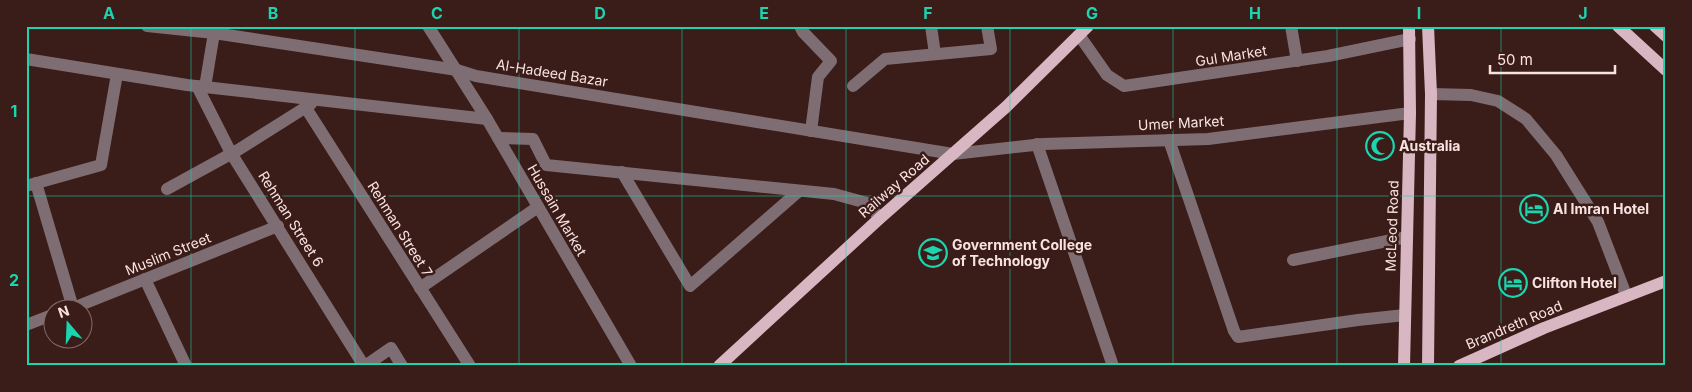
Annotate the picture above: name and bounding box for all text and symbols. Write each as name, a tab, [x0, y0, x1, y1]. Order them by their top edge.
text: A	[103, 3, 115, 23]
text: B	[268, 3, 278, 23]
text: C	[431, 3, 443, 23]
text: D	[594, 3, 606, 23]
text: E	[759, 3, 769, 23]
text: F	[923, 3, 933, 23]
text: G	[1086, 3, 1098, 23]
text: H	[1249, 3, 1261, 23]
text: I	[1417, 3, 1421, 23]
text: J	[1578, 3, 1588, 23]
street label: Gul Market	[1194, 41, 1268, 70]
scale bar	[1490, 42, 1614, 74]
text: 50 m	[1497, 50, 1533, 69]
street label: Al-Hadeed Bazar	[495, 55, 609, 90]
text: 1	[11, 101, 17, 121]
street label: Umer Market	[1138, 112, 1225, 133]
mosque icon: Australia	[1365, 131, 1395, 161]
place label: Australia	[1399, 137, 1461, 154]
street label: Railway Road	[855, 150, 933, 221]
street label: Hussain Market	[524, 161, 591, 259]
street label: Rehman Street 6	[255, 168, 328, 270]
street label: Rehman Street 7	[364, 178, 437, 279]
street label: McLeod Road	[1381, 180, 1402, 272]
hotel icon: Al Imran Hotel	[1519, 194, 1549, 224]
place label: Al Imran Hotel	[1553, 200, 1649, 217]
street label: Muslim Street	[123, 228, 213, 278]
place label: Government College of Technology	[952, 236, 1092, 269]
school or university icon: Government College of Technology	[918, 238, 948, 268]
hotel icon: Clifton Hotel	[1498, 268, 1528, 298]
text: 2	[9, 270, 19, 290]
place label: Clifton Hotel	[1532, 274, 1617, 291]
street label: Brandreth Road	[1463, 297, 1564, 352]
north arrow	[42, 300, 92, 350]
text: N	[56, 301, 71, 321]

